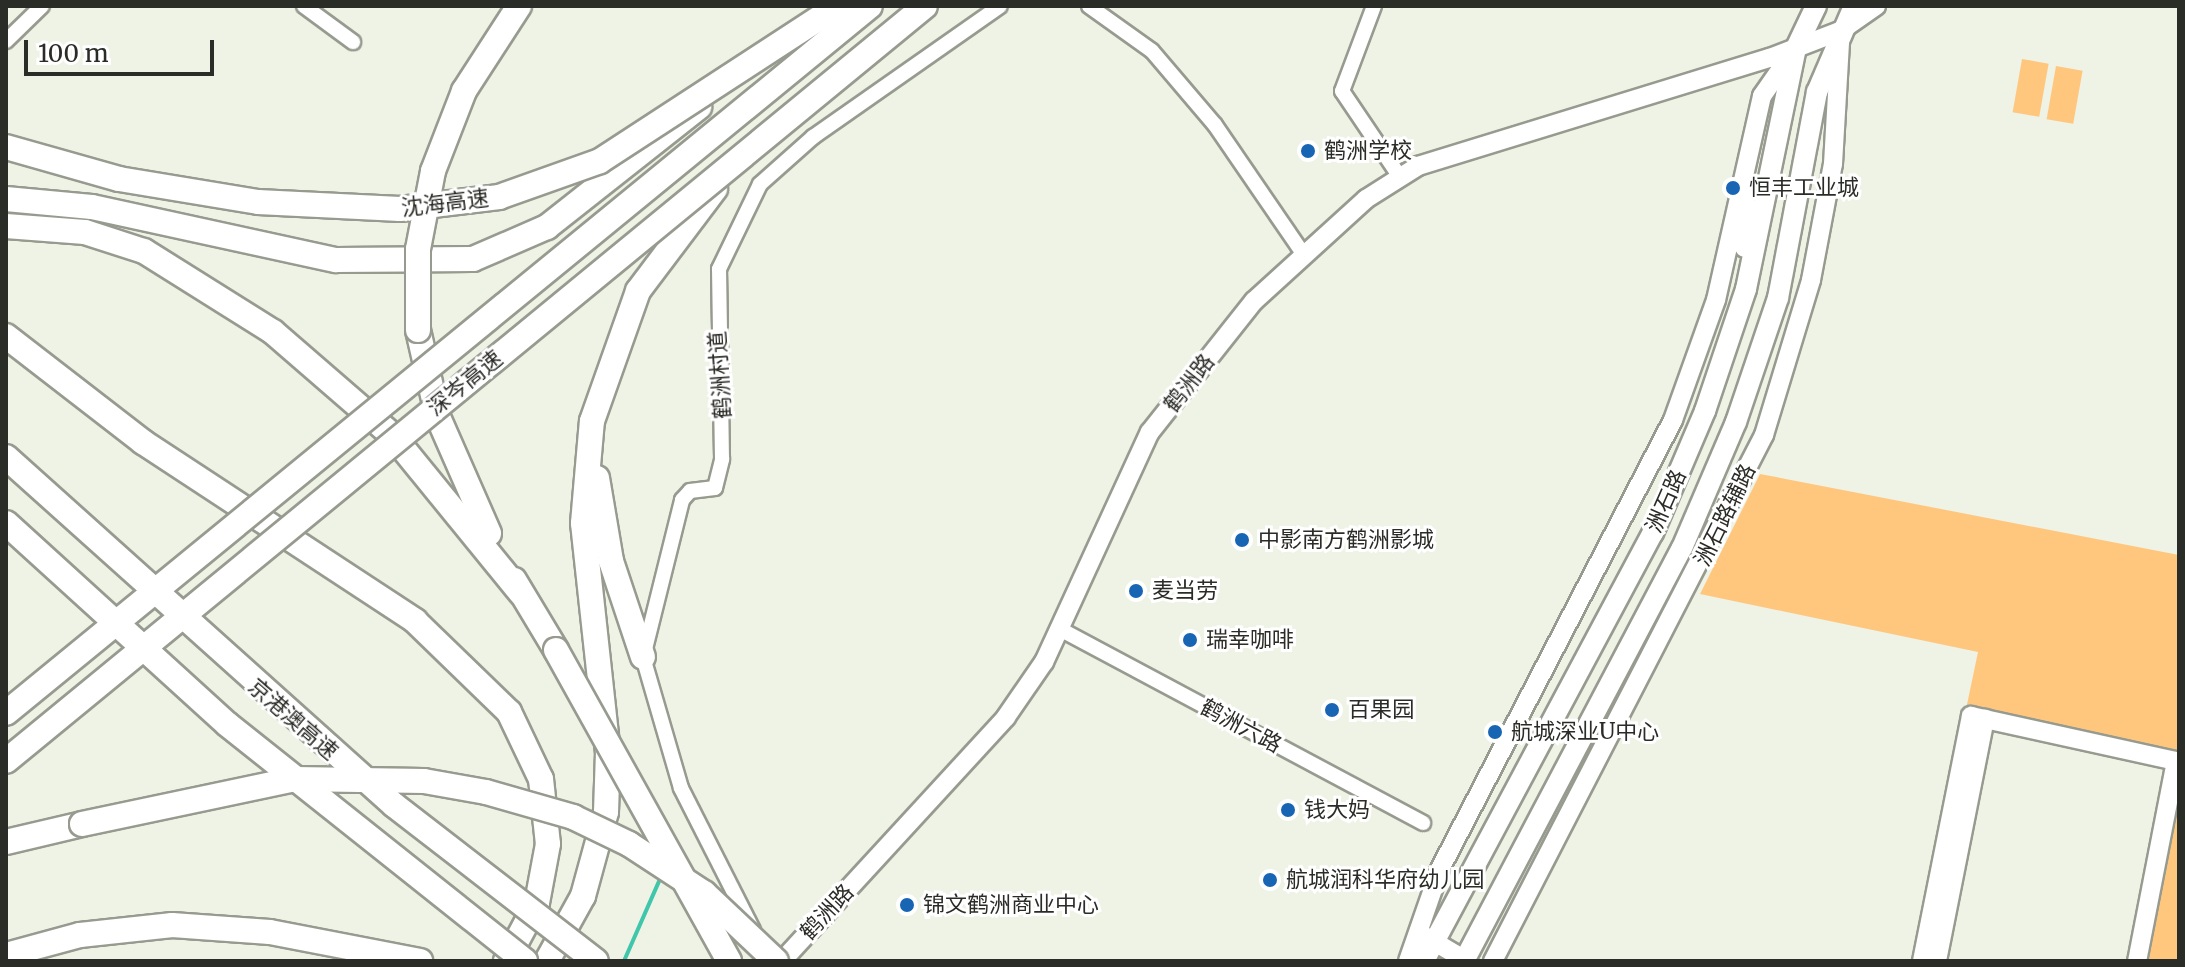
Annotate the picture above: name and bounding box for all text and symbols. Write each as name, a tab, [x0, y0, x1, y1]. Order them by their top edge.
scale bar	[28, 24, 218, 74]
text: 100 m	[38, 38, 108, 69]
place label: 鹤洲学校	[1324, 138, 1412, 164]
marker: 鹤洲学校	[1299, 142, 1317, 160]
place label: 恒丰工业城	[1749, 175, 1859, 201]
marker: 恒丰工业城	[1724, 179, 1742, 197]
street label: 沈海高速	[400, 185, 490, 221]
street label: 鹤洲村道	[704, 330, 736, 420]
street label: 深岑高速	[422, 345, 508, 421]
street label: 鹤洲路	[1158, 349, 1220, 417]
street label: 洲石路辅路	[1689, 460, 1761, 570]
street label: 洲石路	[1641, 465, 1691, 537]
place label: 中影南方鹤洲影城	[1258, 527, 1434, 553]
marker: 中影南方鹤洲影城	[1233, 531, 1251, 549]
place label: 麦当劳	[1152, 578, 1218, 604]
marker: 麦当劳	[1127, 582, 1145, 600]
place label: 瑞幸咖啡	[1206, 627, 1294, 653]
marker: 瑞幸咖啡	[1181, 631, 1199, 649]
street label: 京港澳高速	[243, 673, 343, 765]
street label: 鹤洲六路	[1196, 694, 1286, 758]
place label: 百果园	[1348, 697, 1414, 723]
marker: 百果园	[1323, 701, 1341, 719]
place label: 航城深业U中心	[1511, 719, 1659, 745]
marker: 航城深业U中心	[1486, 723, 1504, 741]
place label: 钱大妈	[1304, 797, 1370, 823]
marker: 钱大妈	[1279, 801, 1297, 819]
place label: 航城润科华府幼儿园	[1286, 867, 1484, 893]
marker: 航城润科华府幼儿园	[1261, 871, 1279, 889]
street label: 鹤洲路	[795, 879, 859, 945]
place label: 锦文鹤洲商业中心	[923, 892, 1099, 918]
marker: 锦文鹤洲商业中心	[898, 896, 916, 914]

